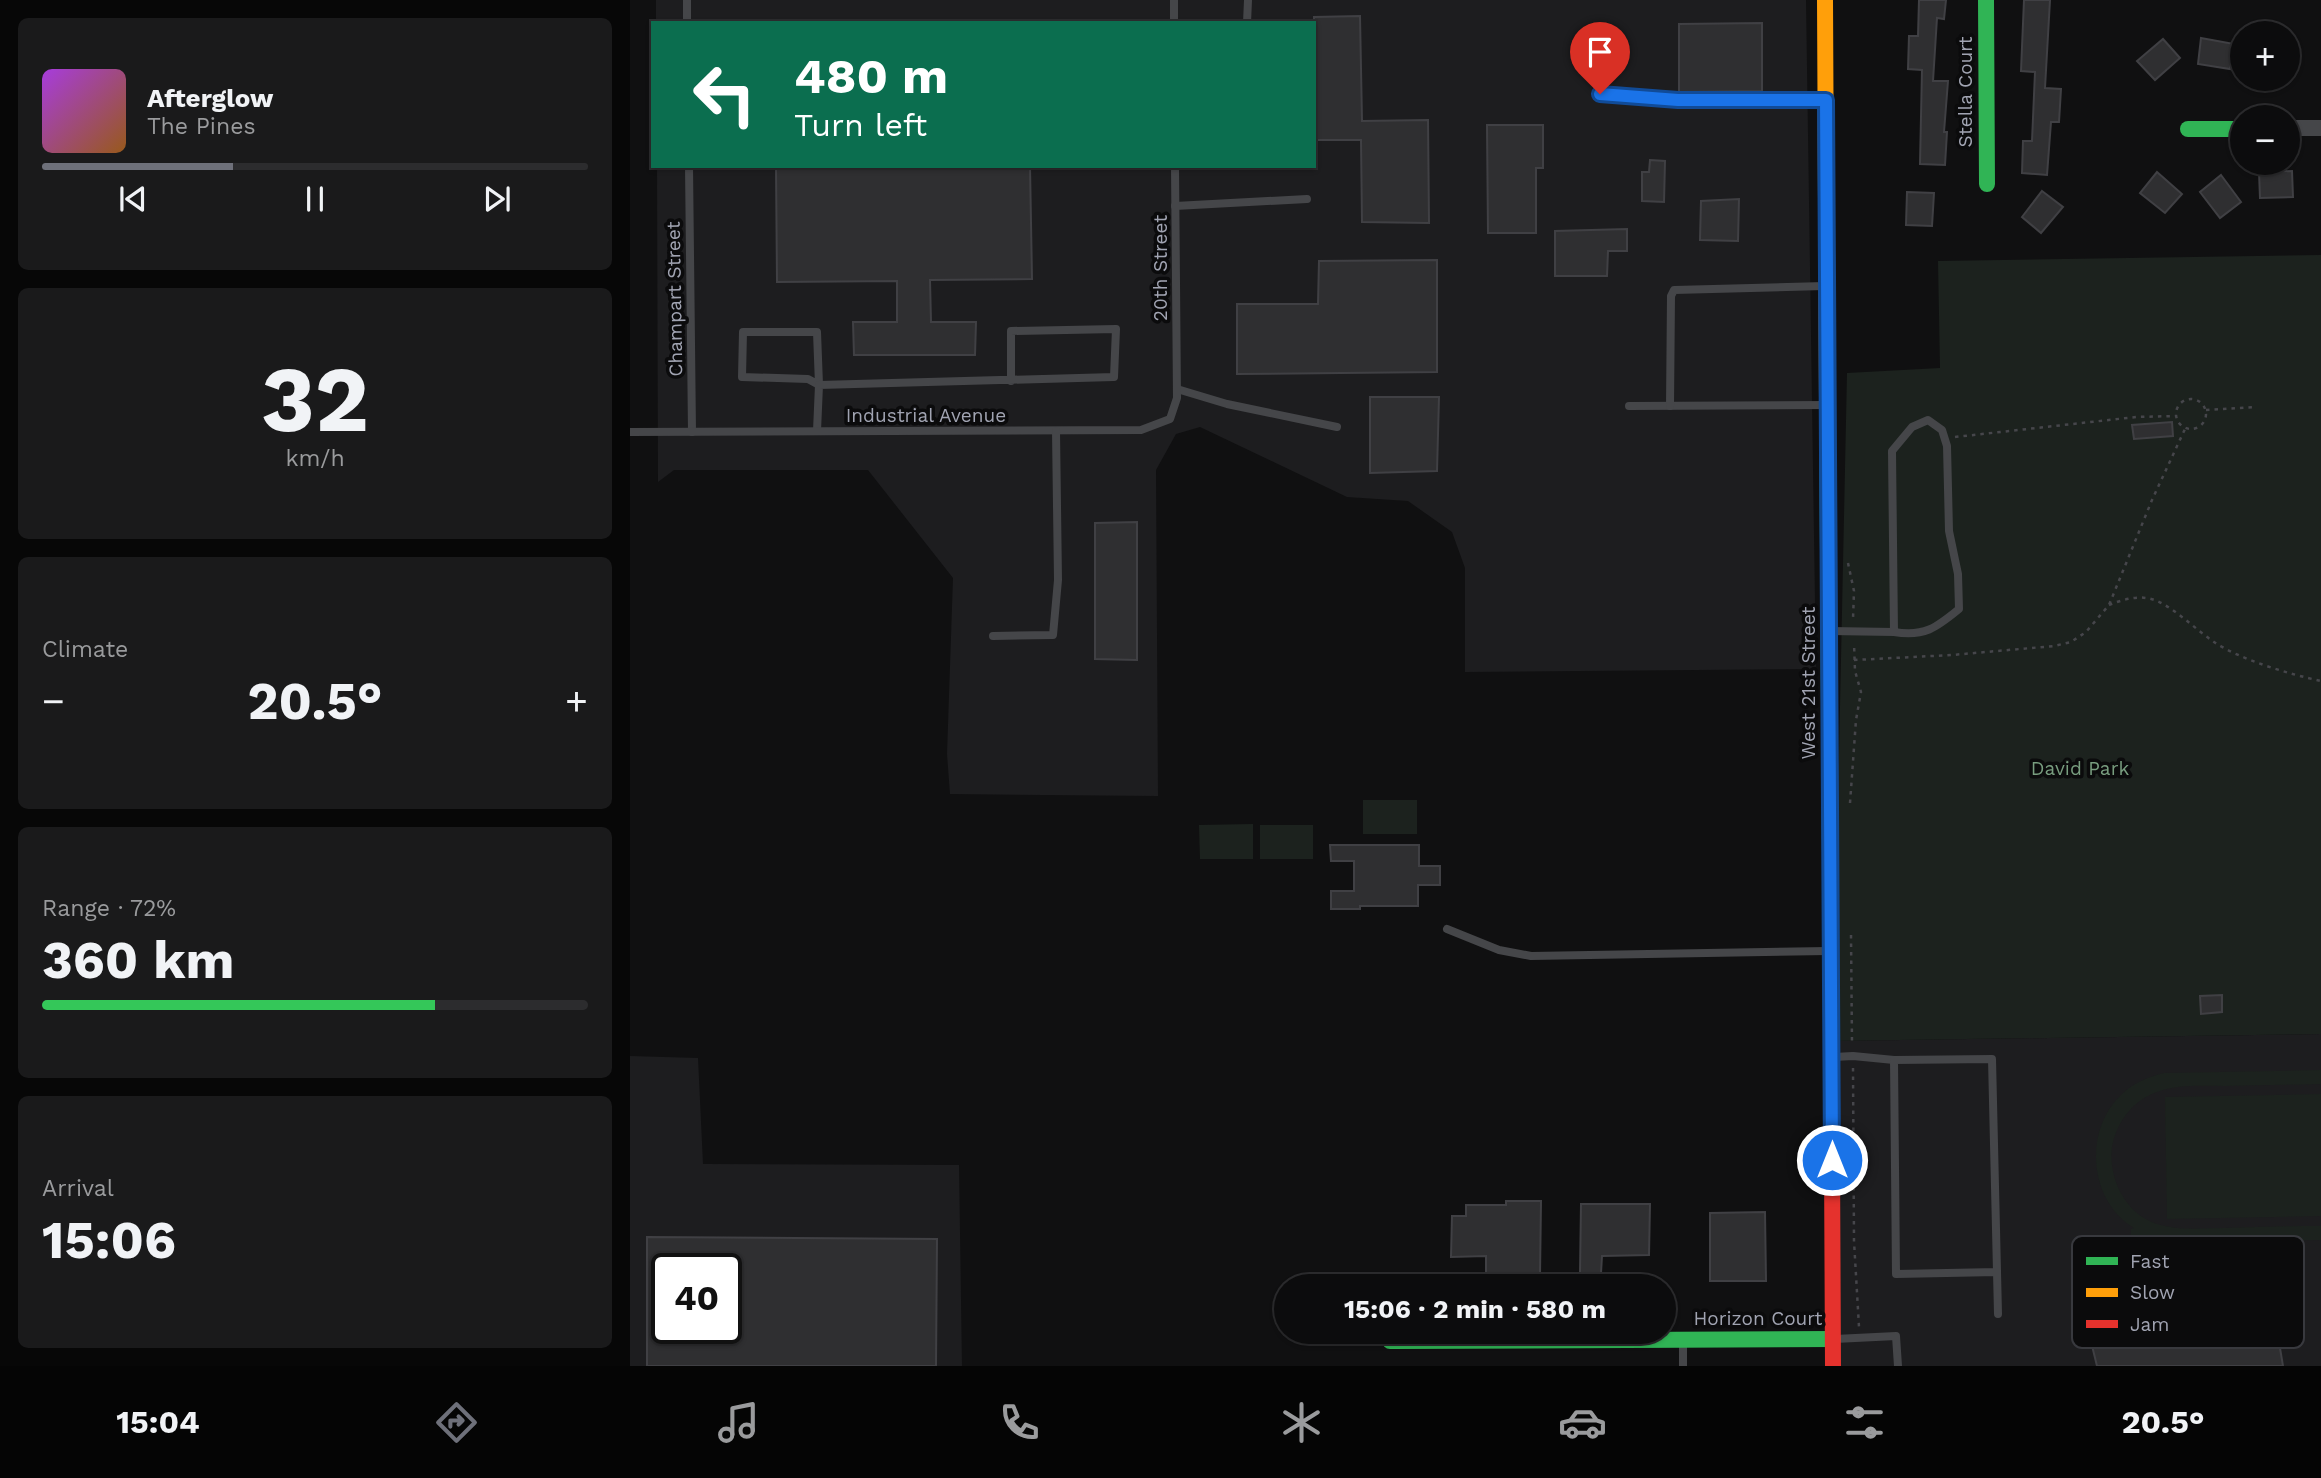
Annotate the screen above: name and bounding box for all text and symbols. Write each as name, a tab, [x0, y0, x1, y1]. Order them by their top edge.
map controls	[2230, 21, 2300, 175]
button: +	[2230, 21, 2300, 91]
pin	[1570, 22, 1630, 94]
icon: arrive	[1581, 33, 1619, 71]
street label: Stella Court	[1954, 37, 1977, 147]
text: 480 m	[794, 47, 948, 105]
icon: left	[679, 49, 770, 140]
text: Afterglow	[147, 83, 273, 113]
button: −	[2230, 105, 2300, 175]
text: Turn left	[794, 106, 927, 144]
text: The Pines	[147, 113, 256, 140]
icon: previous	[114, 180, 152, 218]
icon: pause	[296, 180, 334, 218]
icon: next	[478, 180, 516, 218]
street label: 20th Street	[1149, 215, 1172, 321]
street label: Champart Street	[662, 221, 687, 377]
text: 32	[261, 346, 369, 453]
street label: Industrial Avenue	[846, 404, 1006, 427]
text: km/h	[285, 445, 345, 472]
street label: West 21st Street	[1797, 606, 1820, 760]
text: Climate	[42, 636, 128, 663]
text: 20.5°	[247, 671, 383, 732]
text: −	[42, 679, 65, 723]
text: +	[565, 679, 588, 723]
park label: David Park	[2031, 757, 2129, 780]
text: Range · 72%	[42, 895, 176, 922]
text: 360 km	[42, 930, 235, 991]
position arrow	[1795, 1123, 1869, 1197]
text: Arrival	[42, 1175, 114, 1202]
text: 15:06	[42, 1210, 176, 1271]
legend	[2072, 1236, 2304, 1348]
text: Fast	[2130, 1250, 2169, 1273]
speed limit sign: 40	[651, 1253, 742, 1344]
text: Slow	[2130, 1281, 2175, 1304]
text: 15:06 · 2 min · 580 m	[1344, 1294, 1606, 1324]
street label: Horizon Court	[1694, 1307, 1823, 1330]
text: Jam	[2130, 1313, 2169, 1336]
icon: directions	[432, 1398, 481, 1447]
icon: music	[714, 1398, 763, 1447]
icon: phone	[995, 1398, 1044, 1447]
icon: climate	[1277, 1398, 1326, 1447]
icon: car	[1558, 1398, 1607, 1447]
icon: filters	[1840, 1398, 1889, 1447]
text: 15:04	[116, 1403, 200, 1441]
text: 20.5°	[2122, 1403, 2205, 1441]

